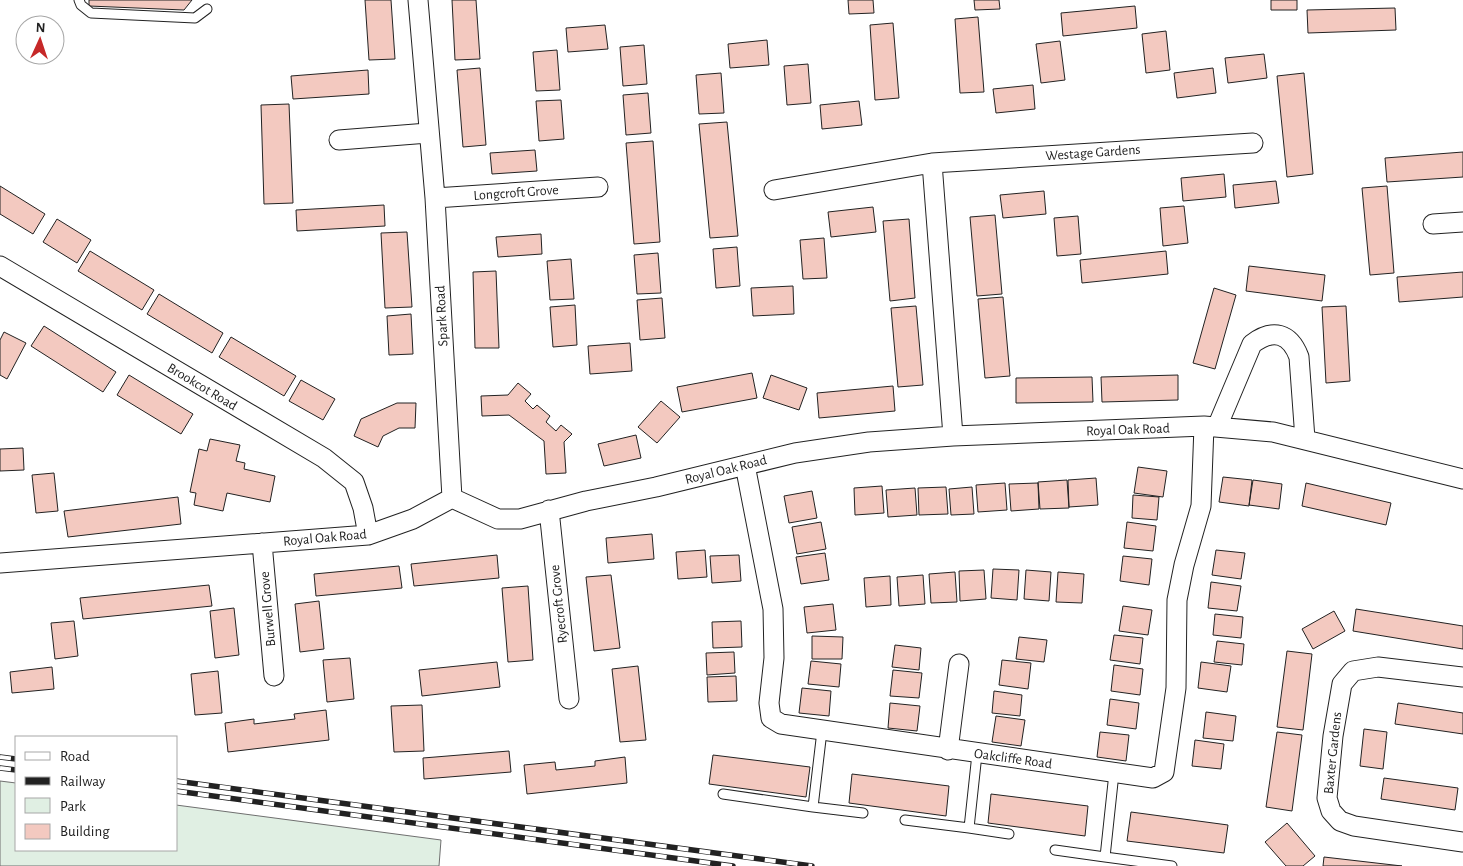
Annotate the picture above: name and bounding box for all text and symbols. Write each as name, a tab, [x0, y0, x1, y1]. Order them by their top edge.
north arrow	[15, 15, 65, 65]
text: N	[35, 21, 46, 35]
street label: Westage Gardens	[1045, 143, 1141, 163]
street label: Longcroft Grove	[473, 183, 559, 203]
street label: Spark Road	[433, 285, 451, 347]
street label: Brookcot Road	[165, 361, 239, 413]
street label: Royal Oak Road	[1086, 422, 1170, 438]
street label: Royal Oak Road	[684, 453, 768, 487]
street label: Royal Oak Road	[283, 527, 367, 549]
street label: Ryecroft Grove	[548, 564, 570, 644]
street label: Burwell Grove	[258, 571, 278, 647]
street label: Baxter Gardens	[1322, 711, 1344, 795]
legend	[15, 736, 178, 851]
street label: Oakcliffe Road	[973, 747, 1053, 771]
text: Road	[60, 749, 90, 764]
text: Railway	[60, 774, 106, 789]
text: Park	[60, 799, 86, 814]
text: Building	[60, 824, 110, 839]

